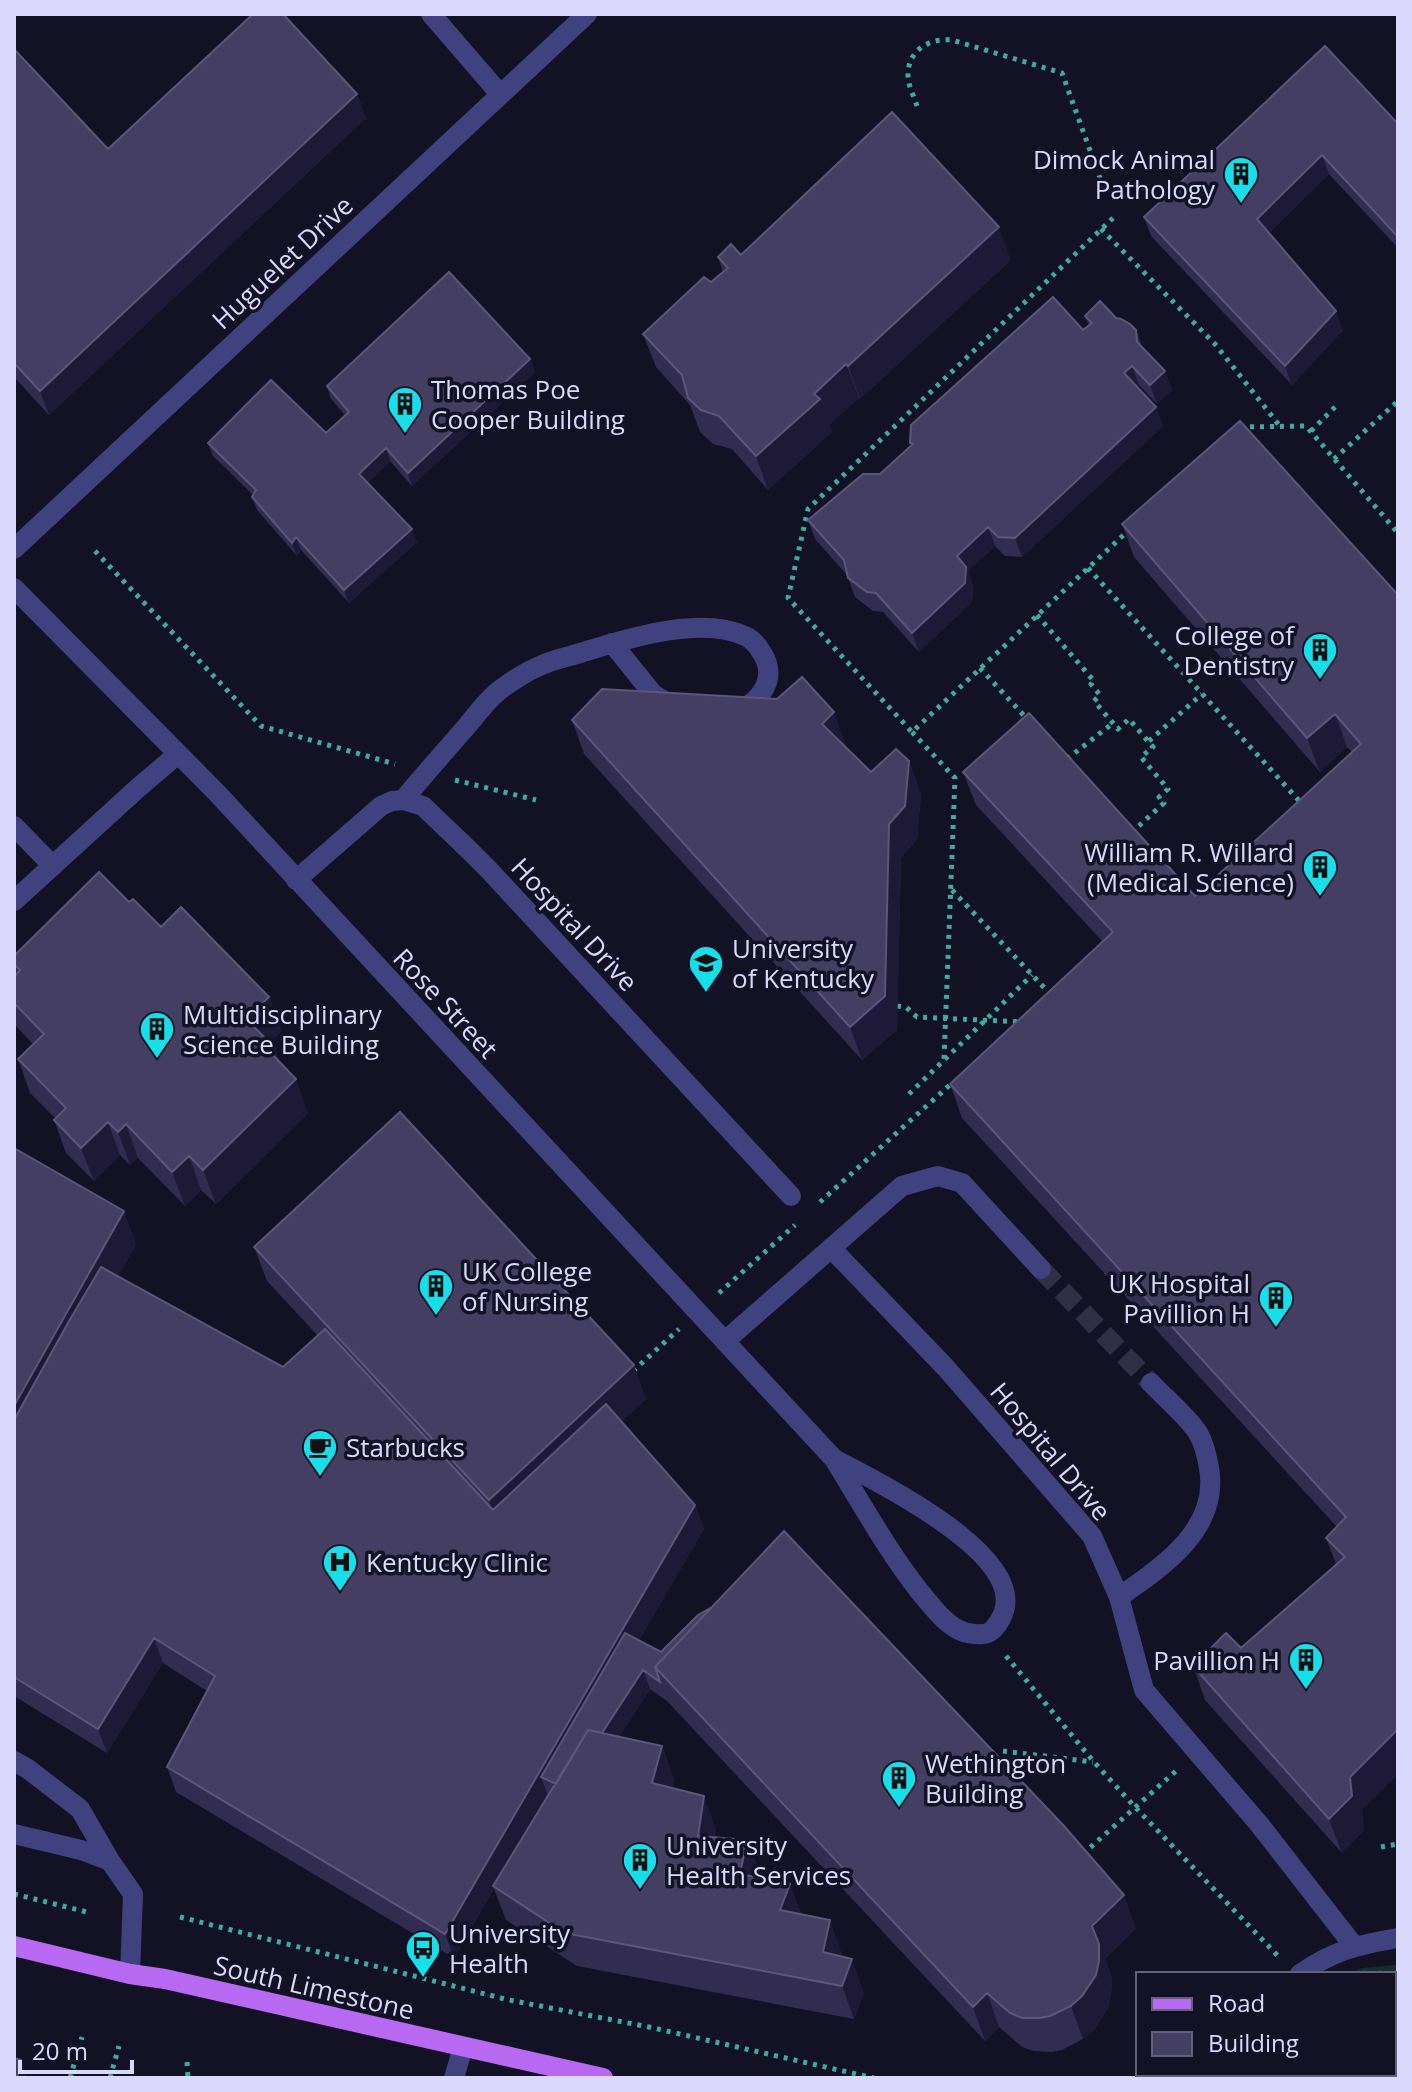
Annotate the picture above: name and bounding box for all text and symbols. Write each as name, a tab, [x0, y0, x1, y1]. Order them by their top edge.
place label: Dimock Animal Pathology	[1033, 141, 1216, 207]
building icon: Dimock Animal Pathology	[1222, 155, 1260, 205]
street label: Huguelet Drive	[204, 187, 360, 337]
place label: Thomas Poe Cooper Building	[431, 371, 625, 437]
building icon: Thomas Poe Cooper Building	[386, 385, 424, 435]
place label: College of Dentistry	[1174, 617, 1295, 683]
building icon: College of Dentistry	[1301, 631, 1339, 681]
place label: William R. Willard (Medical Science)	[1084, 834, 1294, 900]
building icon: William R. Willard (Medical Science)	[1301, 848, 1339, 898]
street label: Hospital Drive	[504, 849, 646, 999]
place label: University of Kentucky	[732, 930, 875, 996]
street label: Rose Street	[386, 940, 506, 1066]
school or university icon: University of Kentucky	[687, 944, 725, 994]
place label: Multidisciplinary Science Building	[183, 996, 383, 1062]
building icon: Multidisciplinary Science Building	[138, 1010, 176, 1060]
place label: UK College of Nursing	[462, 1253, 592, 1319]
place label: UK Hospital Pavillion H	[1108, 1265, 1250, 1331]
building icon: UK College of Nursing	[417, 1267, 455, 1317]
building icon: UK Hospital Pavillion H	[1257, 1279, 1295, 1329]
street label: Hospital Drive	[982, 1374, 1120, 1528]
cafe icon: Starbucks	[301, 1428, 339, 1478]
place label: Starbucks	[346, 1429, 465, 1465]
hospital icon: Kentucky Clinic	[321, 1543, 359, 1593]
place label: Kentucky Clinic	[366, 1544, 548, 1580]
building icon: Pavillion H	[1287, 1641, 1325, 1691]
place label: Pavillion H	[1153, 1642, 1280, 1678]
place label: Wethington Building	[925, 1745, 1066, 1811]
building icon: Wethington Building	[880, 1759, 918, 1809]
place label: University Health Services	[666, 1827, 851, 1893]
building icon: University Health Services	[621, 1841, 659, 1891]
place label: University Health	[449, 1915, 571, 1981]
bus stop icon: University Health	[404, 1929, 442, 1979]
street label: South Limestone	[210, 1946, 418, 2028]
legend	[1136, 1972, 1396, 2076]
text: Road	[1208, 1986, 1265, 2019]
scale bar	[20, 2024, 132, 2074]
text: Building	[1208, 2026, 1299, 2059]
text: 20 m	[32, 2034, 88, 2067]

